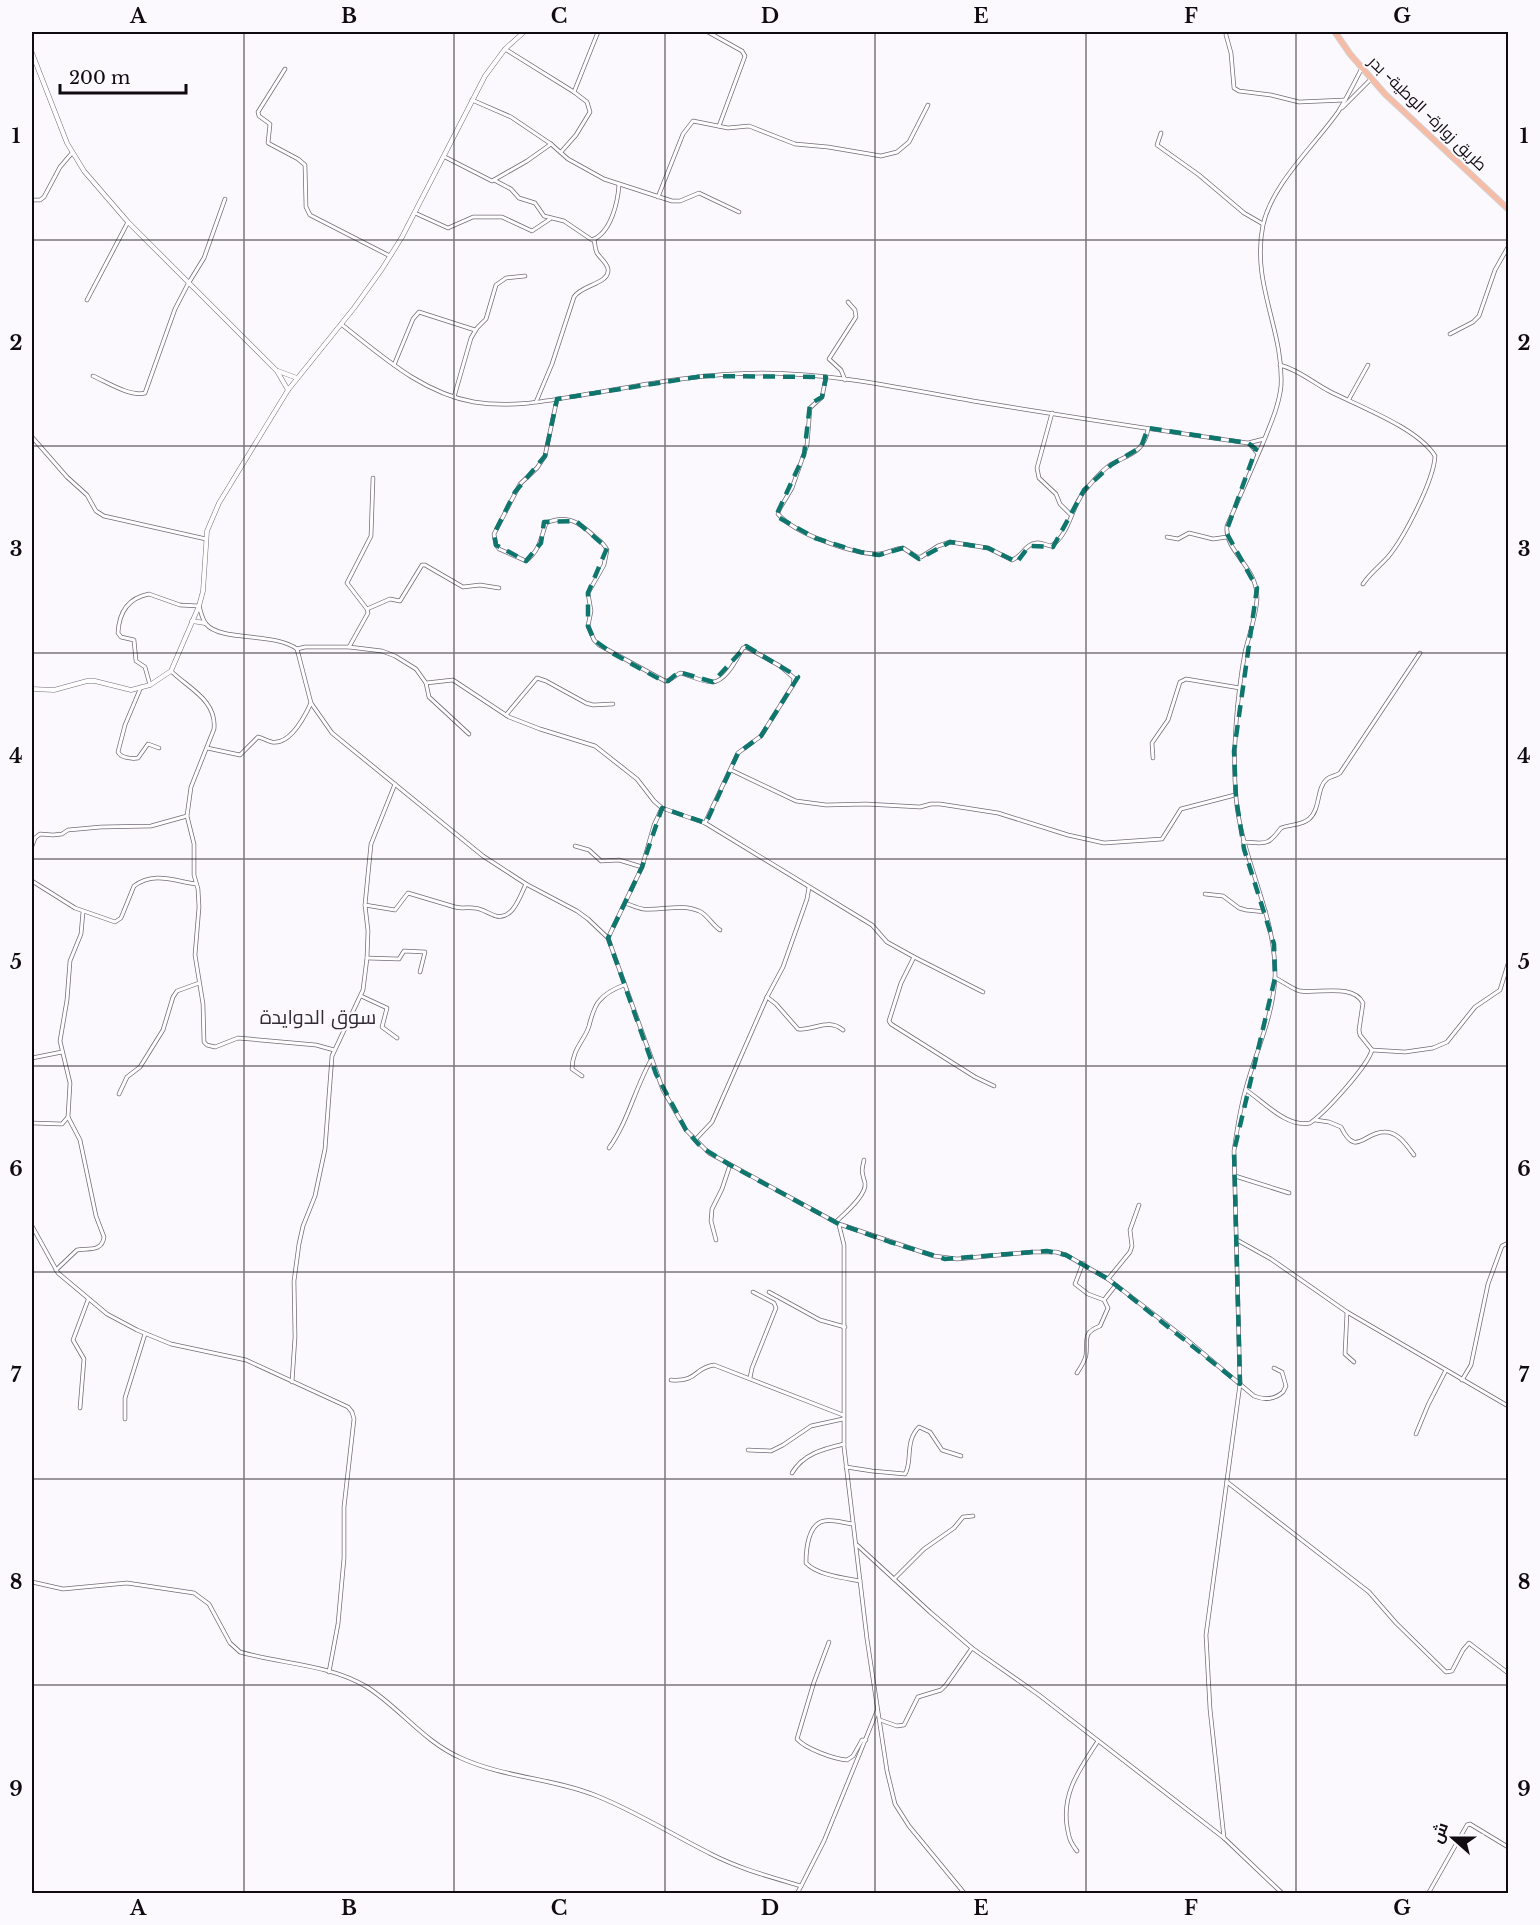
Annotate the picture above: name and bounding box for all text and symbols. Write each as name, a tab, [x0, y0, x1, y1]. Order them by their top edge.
text: A	[129, 4, 147, 28]
text: B	[341, 4, 357, 28]
text: C	[551, 4, 567, 28]
text: D	[761, 4, 779, 28]
text: E	[973, 4, 989, 28]
text: F	[1184, 4, 1198, 28]
text: G	[1393, 4, 1411, 28]
street label: طريق زوارة- الوطية- بدر	[1363, 51, 1491, 175]
scale bar	[60, 57, 186, 95]
text: 200 m	[69, 67, 130, 89]
text: 1	[12, 124, 21, 148]
text: 1	[1520, 124, 1529, 148]
text: 2	[9, 331, 23, 355]
text: 2	[1517, 331, 1531, 355]
text: 3	[10, 537, 22, 561]
text: 3	[1518, 537, 1530, 561]
text: 4	[9, 744, 23, 768]
text: 4	[1517, 744, 1531, 768]
text: 5	[10, 950, 22, 974]
text: 5	[1518, 950, 1530, 974]
district label: سوق الدوايدة	[260, 1005, 376, 1030]
text: 6	[9, 1157, 23, 1181]
text: 6	[1517, 1157, 1531, 1181]
text: 7	[11, 1363, 22, 1387]
text: 7	[1519, 1363, 1530, 1387]
text: 8	[10, 1570, 22, 1594]
text: 8	[1518, 1570, 1530, 1594]
text: 9	[9, 1777, 23, 1801]
text: 9	[1517, 1777, 1531, 1801]
north arrow	[1423, 1808, 1483, 1868]
text: ش	[1426, 1819, 1452, 1846]
text: A	[129, 1896, 147, 1920]
text: B	[341, 1896, 357, 1920]
text: C	[551, 1896, 567, 1920]
text: D	[761, 1896, 779, 1920]
text: E	[973, 1896, 989, 1920]
text: F	[1184, 1896, 1198, 1920]
text: G	[1393, 1896, 1411, 1920]

